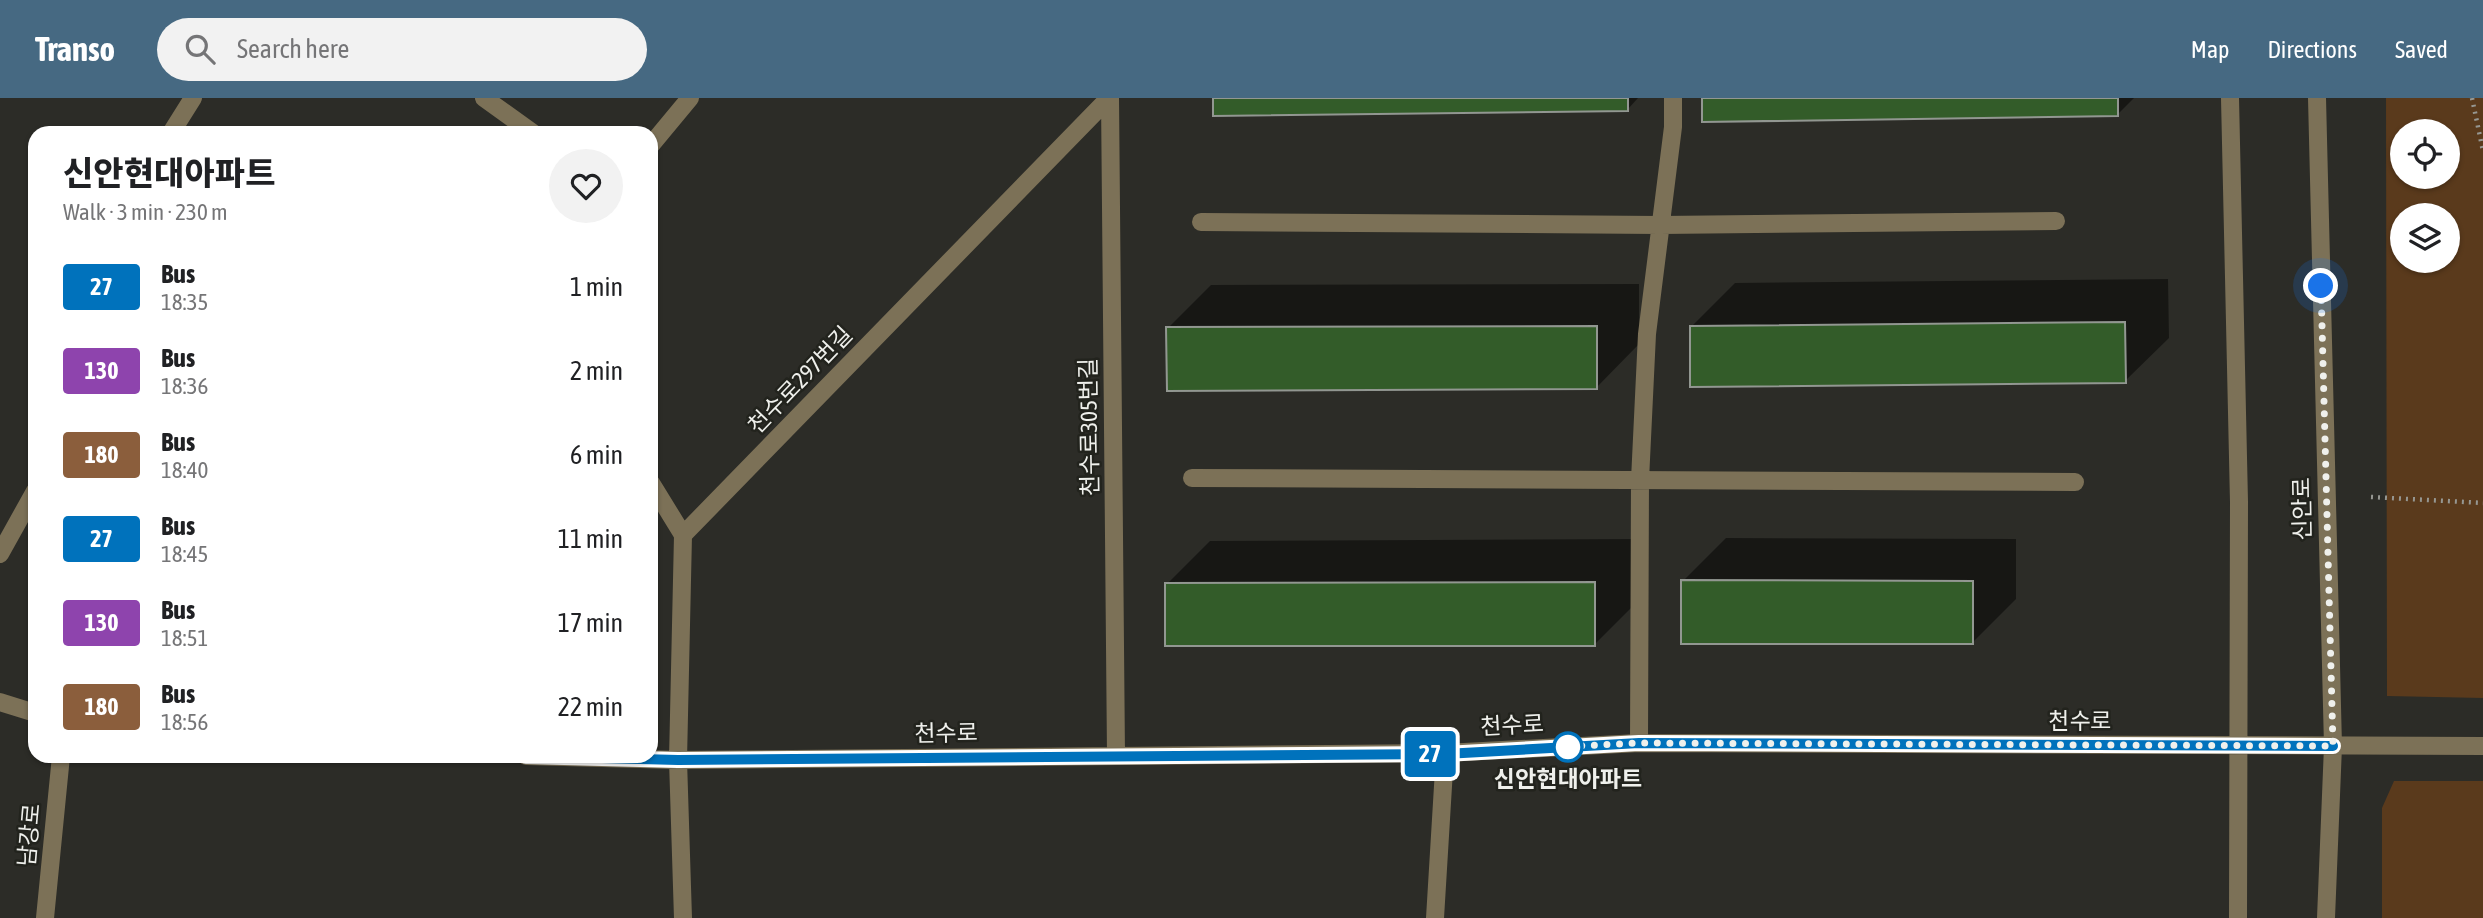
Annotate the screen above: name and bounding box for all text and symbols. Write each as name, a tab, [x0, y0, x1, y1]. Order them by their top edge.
search box	[157, 18, 647, 81]
text: Transo	[35, 30, 115, 68]
icon: search	[181, 30, 219, 68]
text: Search here	[237, 34, 349, 64]
text: Map	[2191, 36, 2229, 63]
text: Directions	[2267, 36, 2357, 63]
text: Saved	[2395, 36, 2448, 63]
map controls	[2390, 119, 2460, 273]
button: locate	[2390, 119, 2460, 189]
button: heart	[549, 149, 623, 223]
text: 신안현대아파트	[63, 154, 276, 192]
text: Walk · 3 min · 230 m	[63, 199, 227, 225]
button: layers	[2390, 203, 2460, 273]
text: Bus	[161, 259, 195, 289]
your location	[2303, 268, 2338, 303]
text: 1 min	[570, 272, 623, 302]
text: 27	[90, 273, 113, 300]
text: 18:35	[161, 289, 208, 315]
street label: 천수로297번길	[743, 321, 857, 439]
text: Bus	[161, 343, 195, 373]
text: 2 min	[570, 356, 623, 386]
text: 130	[85, 357, 118, 384]
street label: 천수로305번길	[1075, 358, 1103, 496]
text: 18:36	[161, 373, 208, 399]
text: Bus	[161, 427, 195, 457]
text: 6 min	[570, 440, 623, 470]
text: 180	[85, 441, 118, 468]
text: 18:40	[161, 457, 208, 483]
street label: 신안로	[2288, 477, 2316, 541]
text: Bus	[161, 511, 195, 541]
text: 11 min	[558, 524, 623, 554]
text: 27	[90, 525, 113, 552]
text: 18:45	[161, 541, 208, 567]
text: Bus	[161, 595, 195, 625]
text: 17 min	[558, 608, 623, 638]
text: 130	[85, 609, 118, 636]
text: 18:51	[161, 625, 208, 651]
text: Bus	[161, 679, 195, 709]
text: 22 min	[558, 692, 623, 722]
text: 180	[85, 693, 118, 720]
street label: 천수로	[2048, 708, 2112, 734]
text: 18:56	[161, 709, 208, 735]
street label: 천수로	[1480, 710, 1544, 740]
street label: 천수로	[914, 719, 978, 747]
line badge: 27	[1398, 731, 1462, 777]
marker: 신안현대아파트	[1553, 732, 1583, 762]
text: 27	[1419, 740, 1441, 767]
place label: 신안현대아파트	[1494, 766, 1642, 792]
street label: 남강로	[13, 802, 45, 868]

